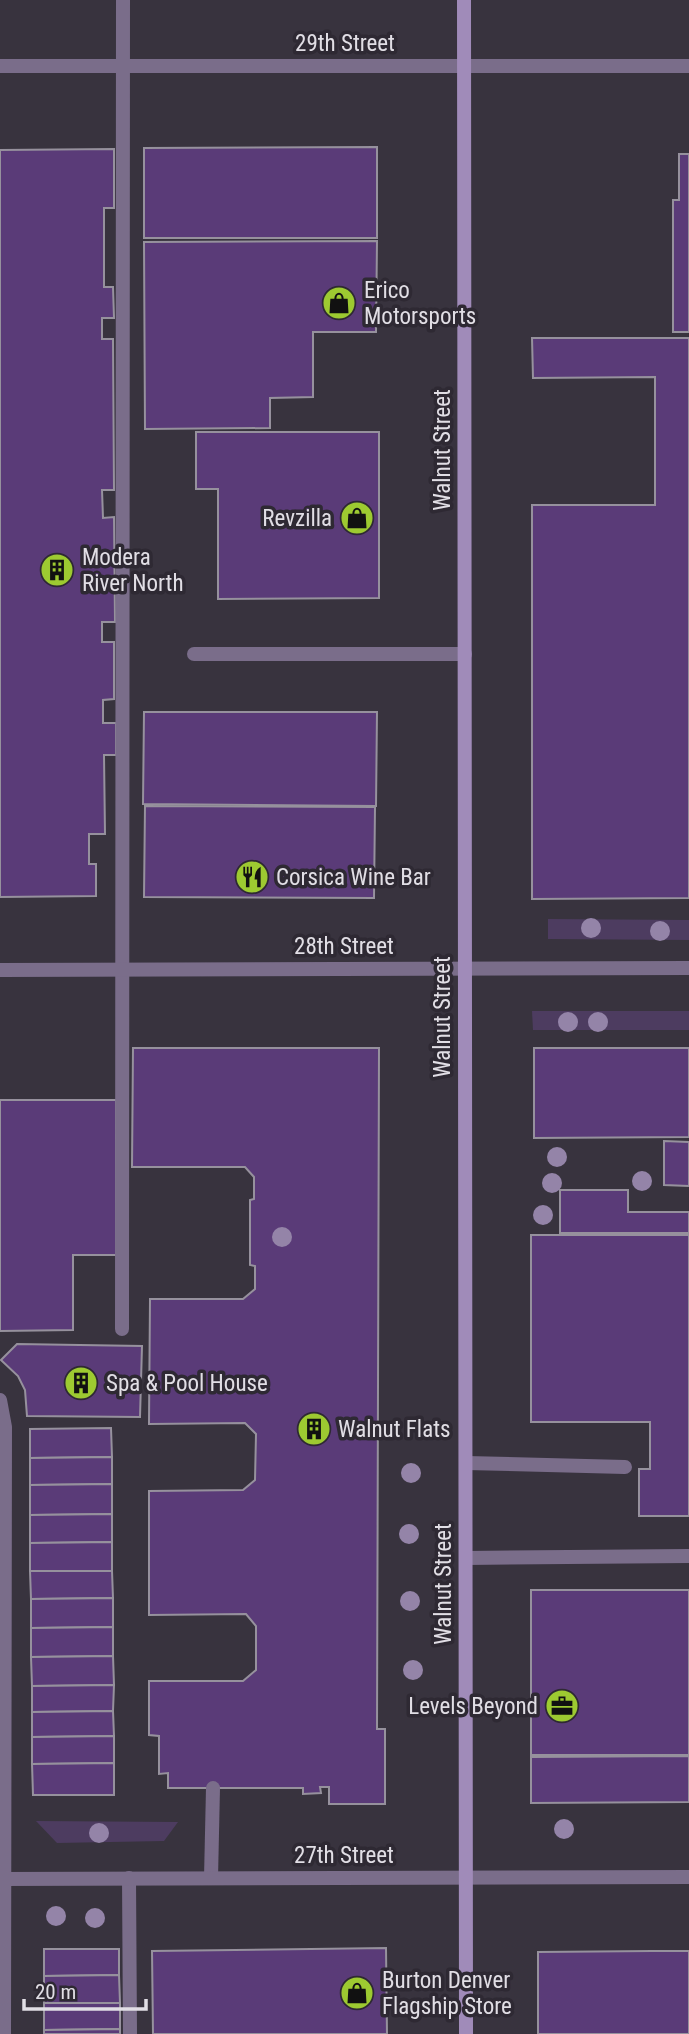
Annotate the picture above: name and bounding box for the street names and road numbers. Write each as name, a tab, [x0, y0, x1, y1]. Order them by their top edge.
street label: 29th Street	[295, 30, 395, 57]
street label: Walnut Street	[429, 389, 456, 511]
street label: 28th Street	[294, 933, 394, 960]
street label: Walnut Street	[429, 956, 456, 1078]
street label: Walnut Street	[430, 1523, 457, 1645]
street label: 27th Street	[294, 1842, 394, 1869]

